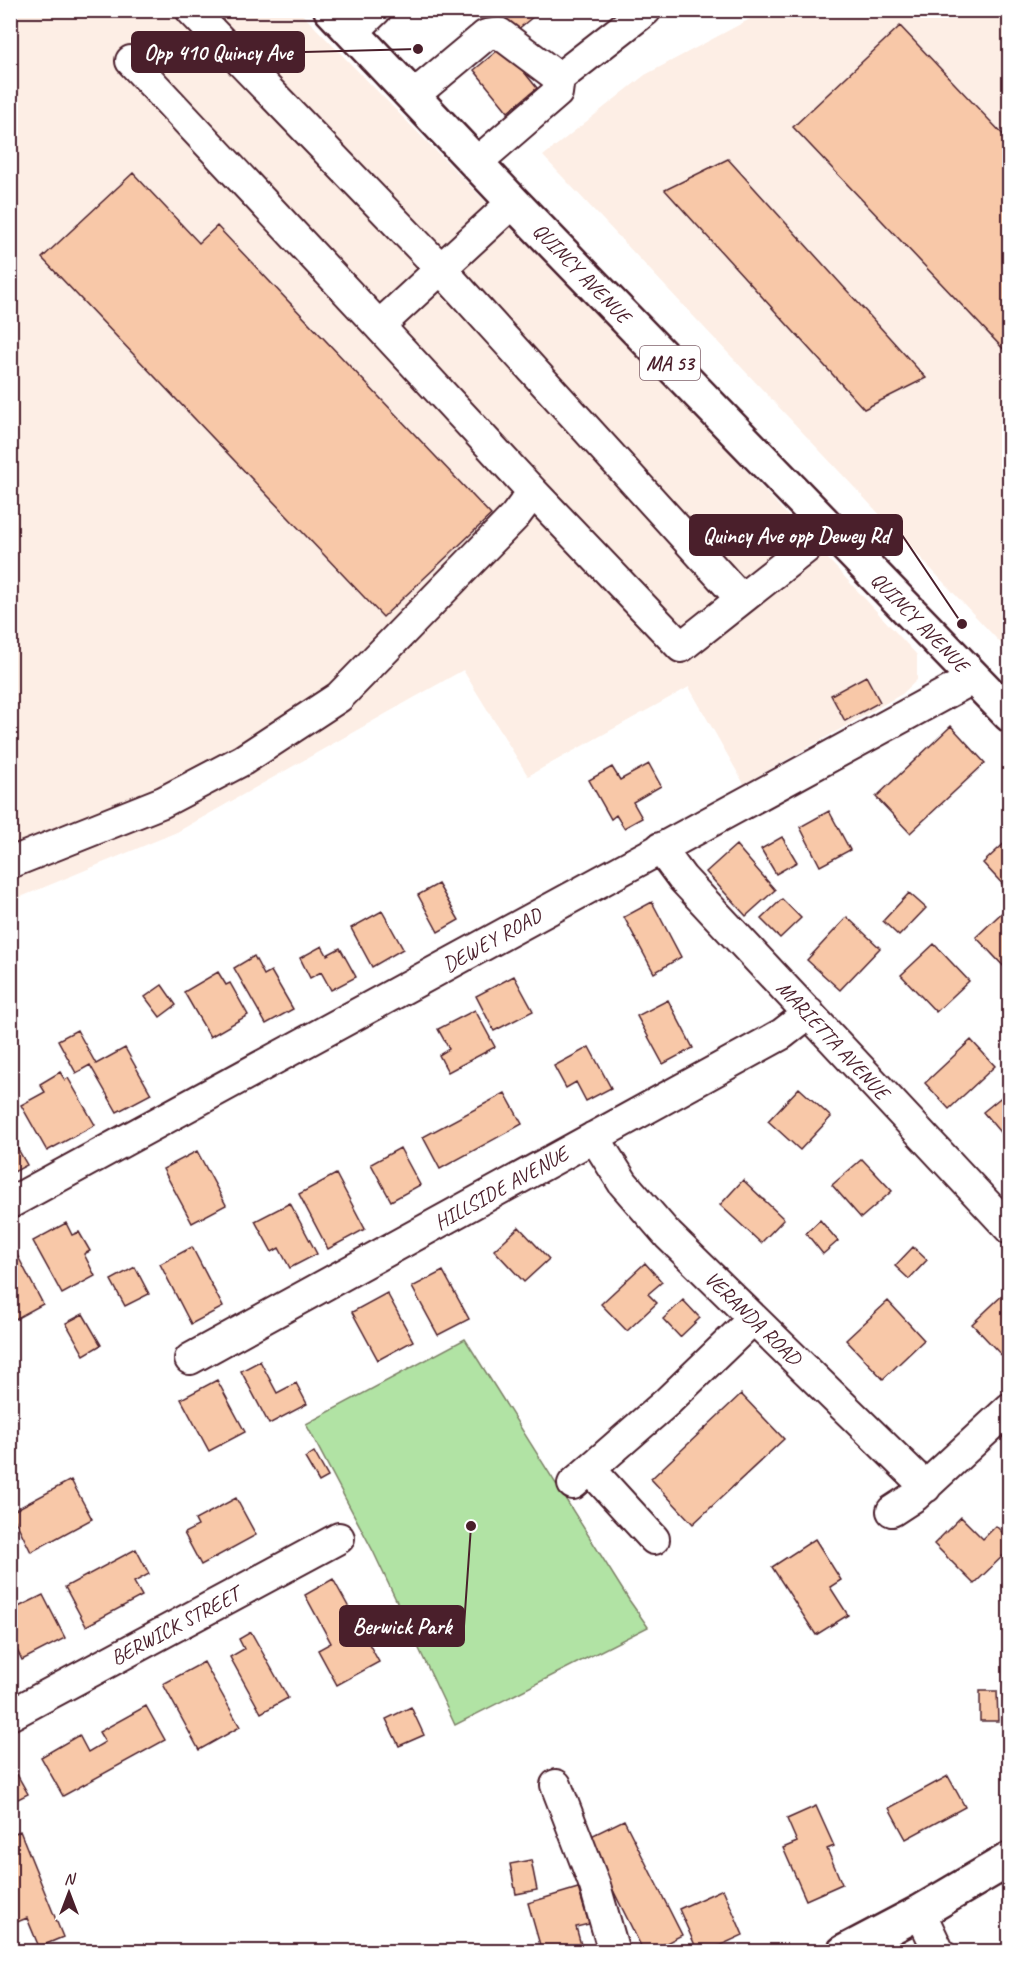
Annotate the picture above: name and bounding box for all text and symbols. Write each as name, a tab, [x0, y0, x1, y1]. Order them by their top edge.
callout: Opp 410 Quincy Ave	[132, 32, 304, 72]
text: Opp 410 Quincy Ave	[144, 39, 295, 67]
street label: QUINCY AVENUE	[528, 217, 638, 331]
road number: MA 53	[640, 346, 700, 380]
callout: Quincy Ave opp Dewey Rd	[690, 515, 902, 555]
text: Quincy Ave opp Dewey Rd	[703, 522, 894, 550]
street label: QUINCY AVENUE	[866, 566, 976, 680]
street label: DEWEY ROAD	[438, 901, 548, 978]
street label: MARIETTA AVENUE	[771, 975, 897, 1107]
street label: HILLSIDE AVENUE	[430, 1139, 575, 1235]
street label: VERANDA ROAD	[699, 1265, 808, 1372]
street label: BERWICK STREET	[106, 1579, 249, 1671]
callout: Berwick Park	[340, 1606, 464, 1646]
text: Berwick Park	[352, 1613, 453, 1641]
north arrow	[39, 1863, 99, 1923]
text: N	[64, 1869, 77, 1889]

